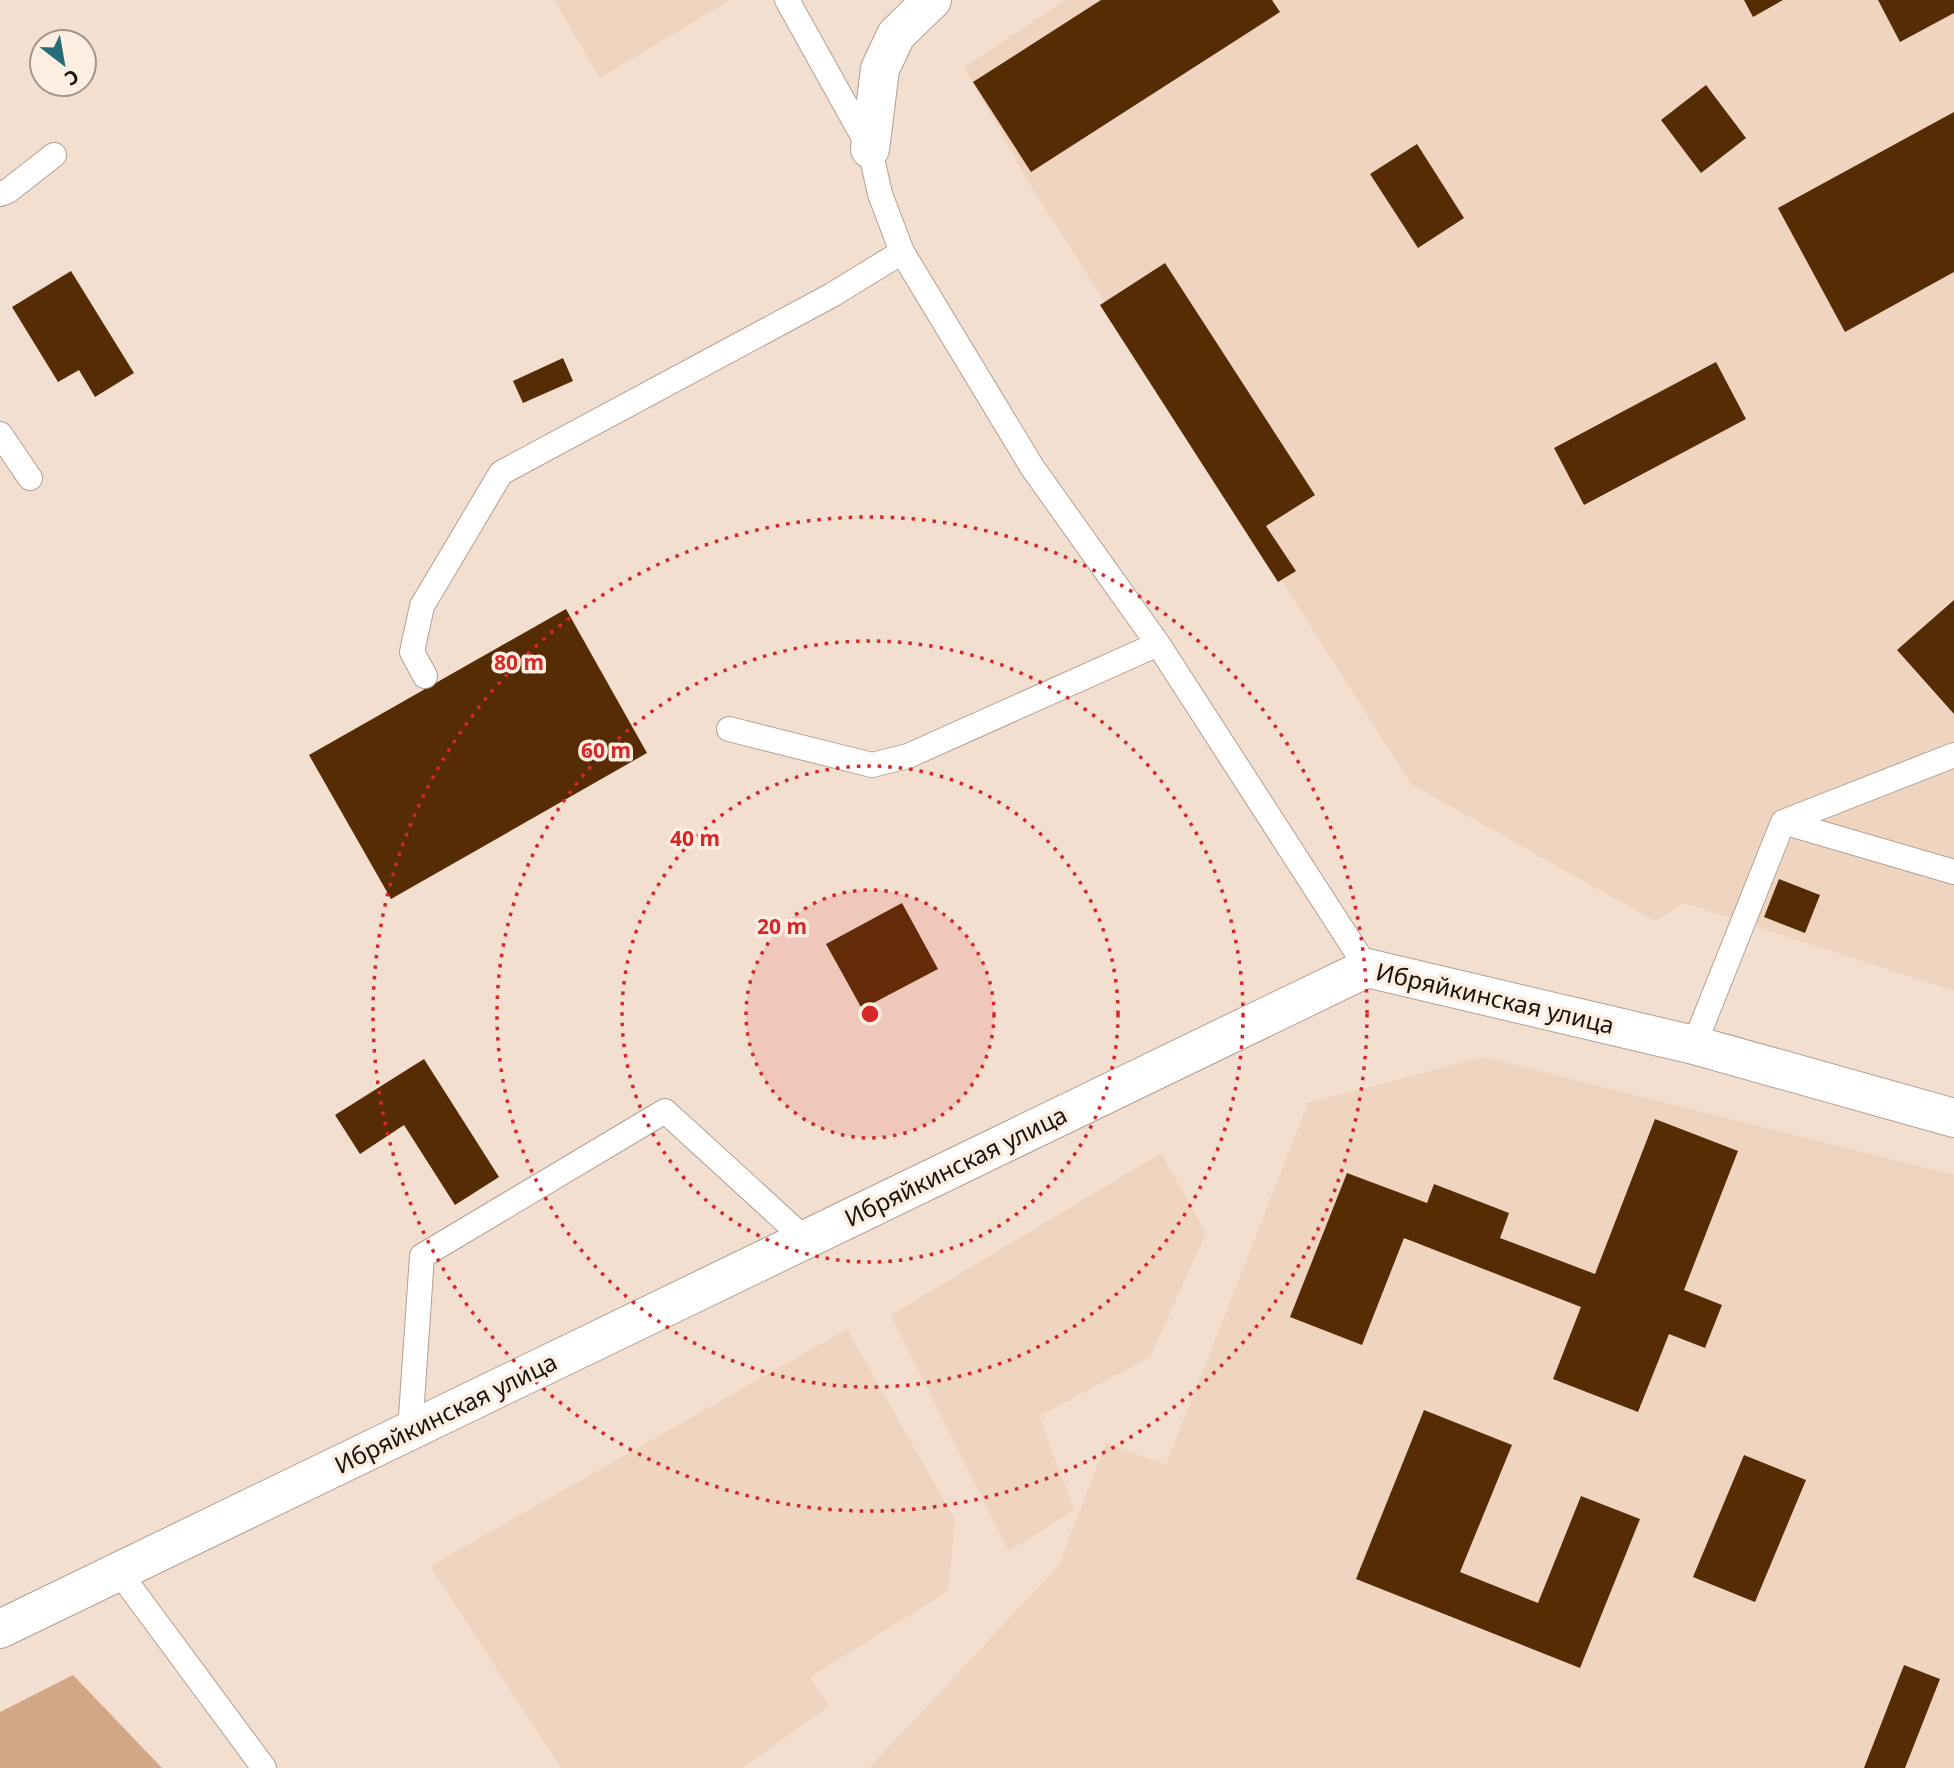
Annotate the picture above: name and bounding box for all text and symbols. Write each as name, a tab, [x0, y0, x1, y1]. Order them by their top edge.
north arrow	[28, 28, 98, 98]
text: С	[60, 63, 84, 92]
text: 80 m	[494, 648, 544, 676]
text: 60 m	[581, 736, 631, 764]
text: 40 m	[670, 824, 720, 852]
text: 20 m	[757, 912, 807, 940]
street label: Ибряйкинская улица	[1373, 954, 1618, 1041]
centre of rings	[858, 1002, 882, 1026]
street label: Ибряйкинская улица	[839, 1097, 1072, 1234]
street label: Ибряйкинская улица	[329, 1344, 562, 1481]

